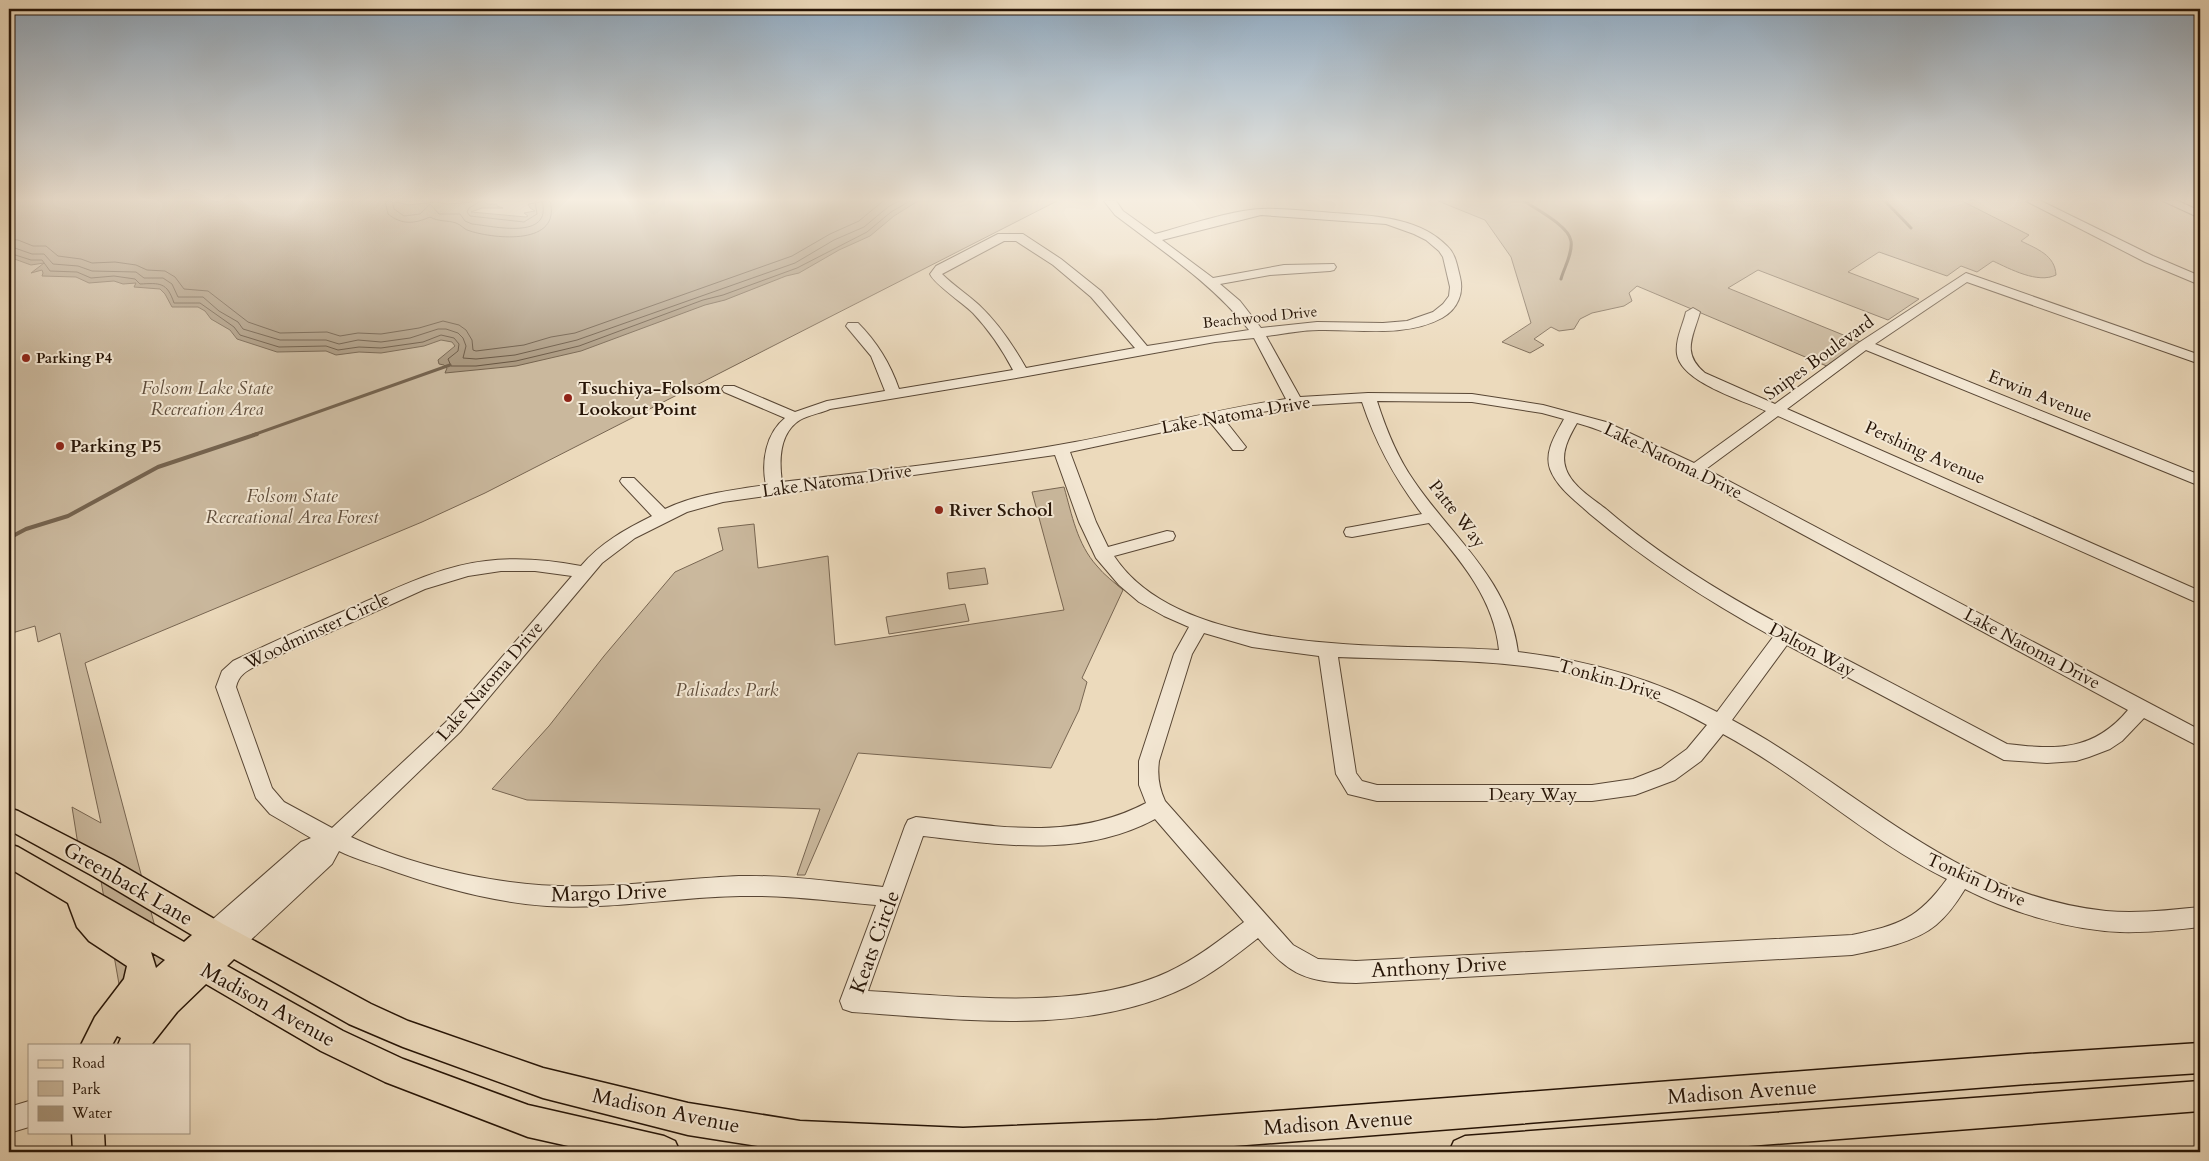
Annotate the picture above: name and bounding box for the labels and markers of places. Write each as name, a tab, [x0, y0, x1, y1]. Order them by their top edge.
place label: Parking P4	[36, 348, 113, 368]
marker: Parking P4	[20, 352, 32, 364]
place label: Tsuchiya-Folsom Lookout Point	[578, 376, 721, 422]
marker: Tsuchiya-Folsom Lookout Point	[562, 392, 574, 404]
place label: Parking P5	[70, 434, 161, 459]
marker: Parking P5	[54, 440, 66, 452]
place label: River School	[949, 498, 1053, 523]
marker: River School	[933, 504, 945, 516]

